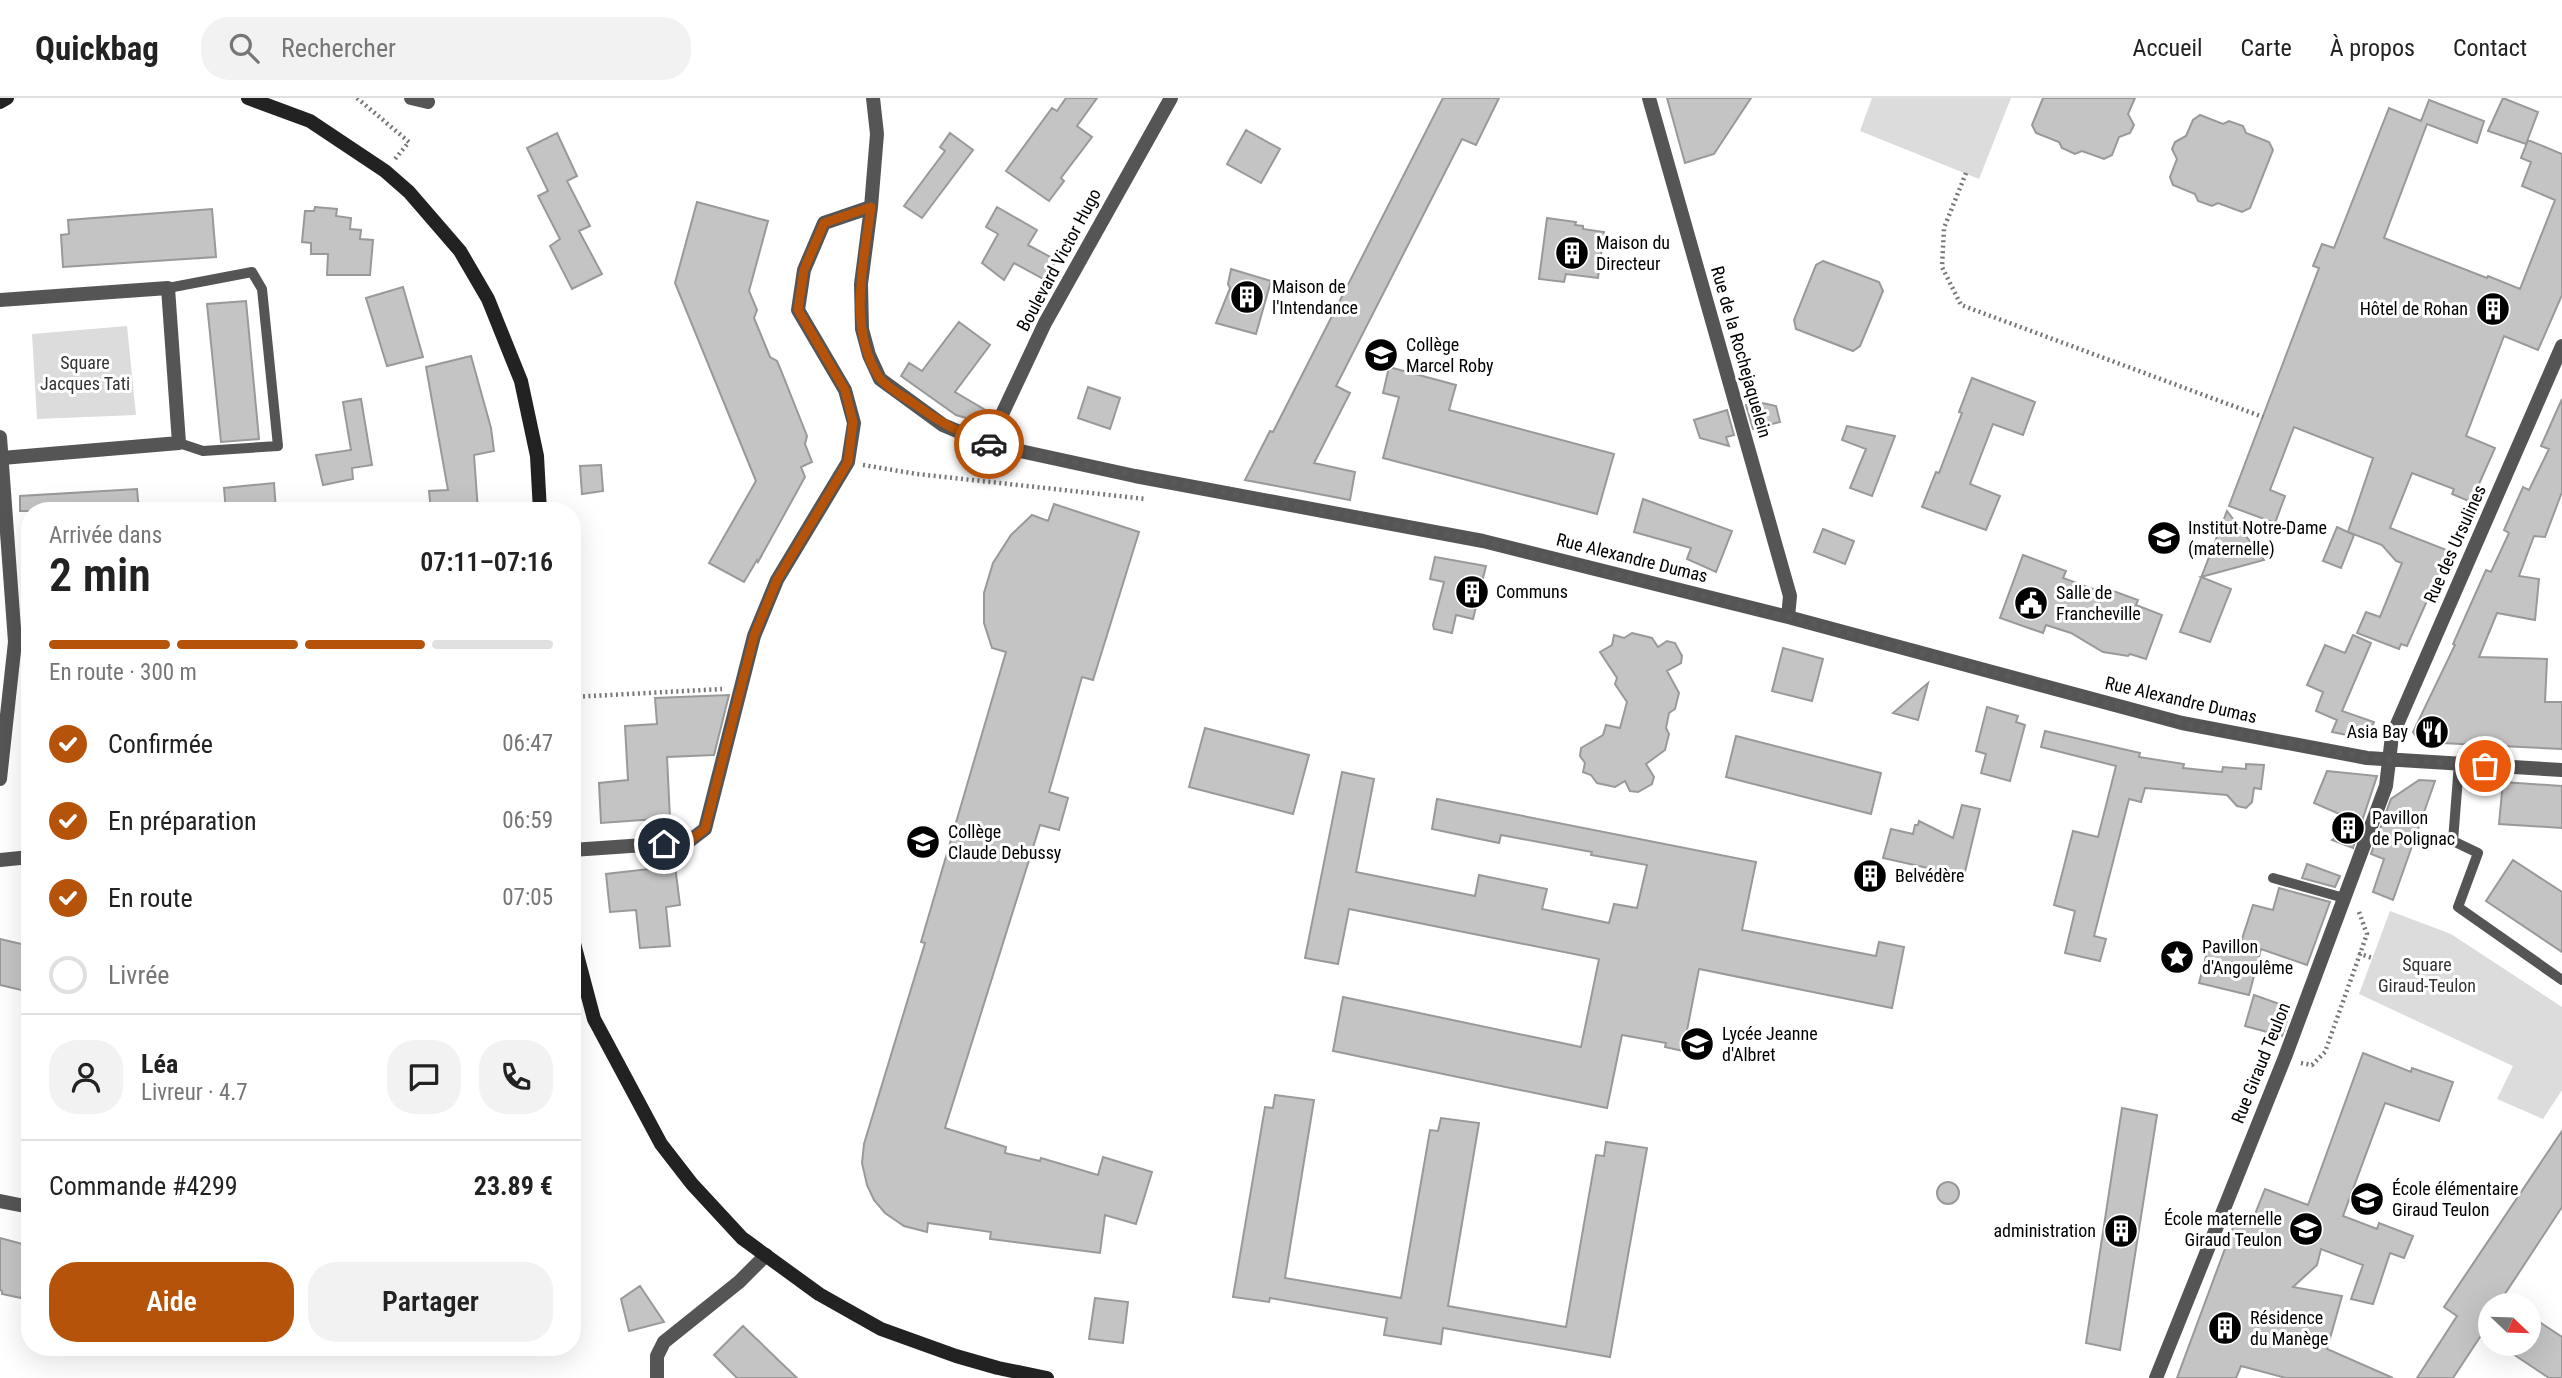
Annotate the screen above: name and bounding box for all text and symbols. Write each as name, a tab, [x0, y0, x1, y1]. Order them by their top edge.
search box	[201, 17, 691, 80]
text: Quickbag	[35, 29, 159, 68]
icon: search	[225, 29, 263, 67]
text: Rechercher	[281, 33, 396, 63]
text: Accueil	[2133, 34, 2202, 62]
text: Carte	[2240, 34, 2292, 62]
text: À propos	[2330, 34, 2415, 62]
text: Contact	[2453, 34, 2527, 62]
street label: Boulevard Victor Hugo	[1012, 185, 1105, 335]
place label: Maison du Directeur	[1596, 232, 1670, 274]
building icon: Maison du Directeur	[1553, 234, 1591, 272]
street label: Rue de la Rochejaquelein	[1707, 264, 1776, 440]
place label: Maison de l'Intendance	[1272, 276, 1358, 318]
building icon: Maison de l'Intendance	[1228, 278, 1266, 316]
building icon: Hôtel de Rohan	[2474, 290, 2512, 328]
place label: Hôtel de Rohan	[2360, 298, 2468, 319]
place label: Collège Marcel Roby	[1406, 334, 1494, 376]
school or university icon: Collège Marcel Roby	[1362, 336, 1400, 374]
park label: Square Jacques Tati	[40, 352, 130, 394]
courier	[954, 409, 1024, 479]
icon: car	[970, 425, 1008, 463]
street label: Rue des Ursulines	[2419, 482, 2490, 606]
place label: Institut Notre-Dame (maternelle)	[2188, 517, 2327, 560]
school or university icon: Institut Notre-Dame (maternelle)	[2145, 519, 2183, 557]
text: Arrivée dans	[49, 522, 162, 549]
street label: Rue Alexandre Dumas	[1554, 529, 1710, 586]
text: 07:11–07:16	[420, 547, 553, 577]
text: 2 min	[49, 548, 151, 602]
building icon: Communs	[1453, 573, 1491, 611]
place label: Communs	[1496, 581, 1568, 602]
place label: Salle de Francheville	[2056, 582, 2141, 624]
public building icon: Salle de Francheville	[2012, 584, 2050, 622]
text: En route · 300 m	[49, 659, 197, 686]
street label: Rue Alexandre Dumas	[2103, 672, 2259, 727]
restaurant icon: Asia Bay	[2413, 713, 2451, 751]
place label: Asia Bay	[2347, 721, 2408, 742]
icon: check	[49, 725, 87, 763]
text: Confirmée	[108, 729, 213, 759]
text: 06:47	[502, 730, 553, 757]
pin	[2455, 736, 2515, 796]
icon: bag	[2466, 747, 2504, 785]
icon: check	[49, 802, 87, 840]
text: En préparation	[108, 806, 257, 836]
text: 06:59	[502, 807, 553, 834]
place label: Pavillon de Polignac	[2372, 807, 2455, 849]
building icon: Pavillon de Polignac	[2329, 809, 2367, 847]
pin	[634, 814, 694, 874]
place label: Collège Claude Debussy	[948, 821, 1062, 863]
school or university icon: Collège Claude Debussy	[904, 823, 942, 861]
icon: home	[645, 825, 683, 863]
building icon: Belvédère	[1851, 857, 1889, 895]
place label: Belvédère	[1895, 865, 1965, 886]
icon: check	[49, 879, 87, 917]
text: En route	[108, 883, 193, 913]
text: 07:05	[502, 884, 553, 911]
place label: Pavillon d'Angoulême	[2202, 936, 2293, 978]
place icon: Pavillon d'Angoulême	[2158, 938, 2196, 976]
park label: Square Giraud-Teulon	[2378, 954, 2476, 996]
text: Livrée	[108, 960, 170, 990]
street label: Rue Giraud Teulon	[2227, 999, 2294, 1126]
place label: Lycée Jeanne d'Albret	[1722, 1023, 1818, 1065]
school or university icon: Lycée Jeanne d'Albret	[1678, 1025, 1716, 1063]
button: person	[49, 1040, 123, 1114]
button: chat	[387, 1040, 461, 1114]
button: phone	[479, 1040, 553, 1114]
text: Léa	[141, 1049, 178, 1079]
text: Livreur · 4.7	[141, 1079, 248, 1106]
text: Commande #4299	[49, 1171, 238, 1201]
text: 23.89 €	[474, 1171, 553, 1201]
place label: École élémentaire Giraud Teulon	[2392, 1178, 2518, 1220]
school or university icon: École élémentaire Giraud Teulon	[2348, 1180, 2386, 1218]
place label: École maternelle Giraud Teulon	[2164, 1208, 2282, 1250]
school or university icon: École maternelle Giraud Teulon	[2287, 1210, 2325, 1248]
building icon: administration	[2102, 1212, 2140, 1250]
place label: administration	[1993, 1220, 2096, 1241]
button: Aide	[49, 1262, 294, 1342]
button: Partager	[308, 1262, 553, 1342]
north arrow	[2478, 1293, 2541, 1356]
map controls	[2478, 1293, 2541, 1356]
place label: Résidence du Manège	[2250, 1307, 2328, 1349]
building icon: Résidence du Manège	[2206, 1309, 2244, 1347]

